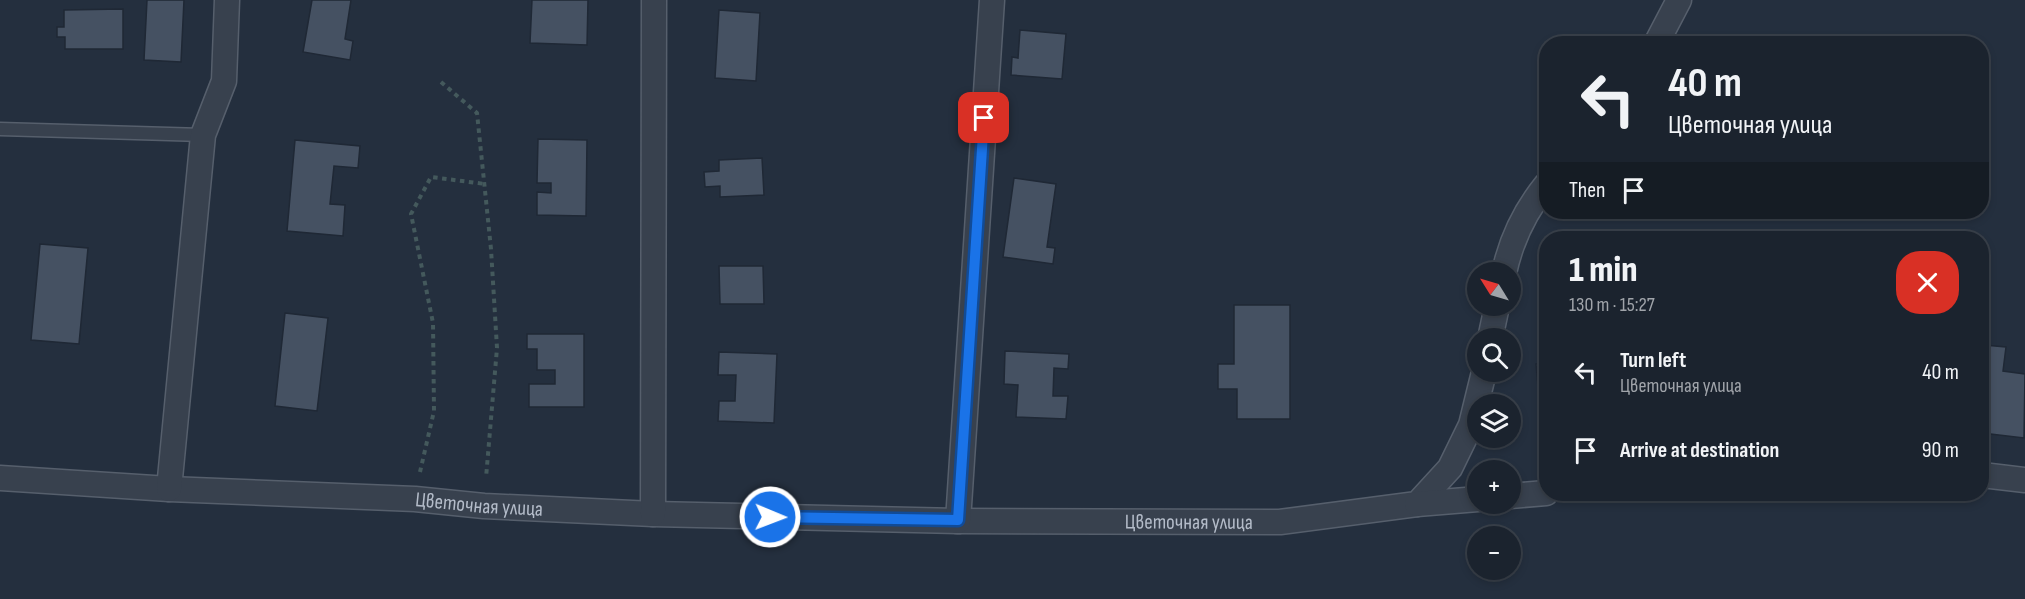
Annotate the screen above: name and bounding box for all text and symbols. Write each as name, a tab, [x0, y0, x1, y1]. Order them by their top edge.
text: 40 m	[1668, 58, 1742, 109]
icon: left	[1569, 60, 1647, 138]
pin	[958, 92, 1009, 143]
icon: arrive	[967, 101, 1000, 134]
text: Цветочная улица	[1668, 109, 1832, 141]
icon: arrive	[1617, 174, 1650, 207]
text: Then	[1569, 177, 1605, 204]
text: 1 min	[1569, 249, 1637, 292]
button: close	[1896, 251, 1959, 314]
north arrow	[1467, 262, 1521, 316]
map controls	[1467, 262, 1521, 580]
text: 130 m · 15:27	[1569, 293, 1655, 317]
button: search	[1467, 328, 1521, 382]
text: Turn left	[1620, 347, 1686, 374]
icon: left	[1569, 356, 1602, 389]
text: 40 m	[1922, 359, 1959, 386]
text: Цветочная улица	[1620, 374, 1742, 398]
button: layers	[1467, 394, 1521, 448]
icon: arrive	[1569, 434, 1602, 467]
text: Arrive at destination	[1620, 437, 1779, 464]
text: 90 m	[1922, 437, 1959, 464]
button: +	[1467, 460, 1521, 514]
position arrow	[738, 485, 802, 549]
street label: Цветочная улица	[414, 487, 544, 522]
street label: Цветочная улица	[1125, 510, 1253, 535]
button: −	[1467, 526, 1521, 580]

